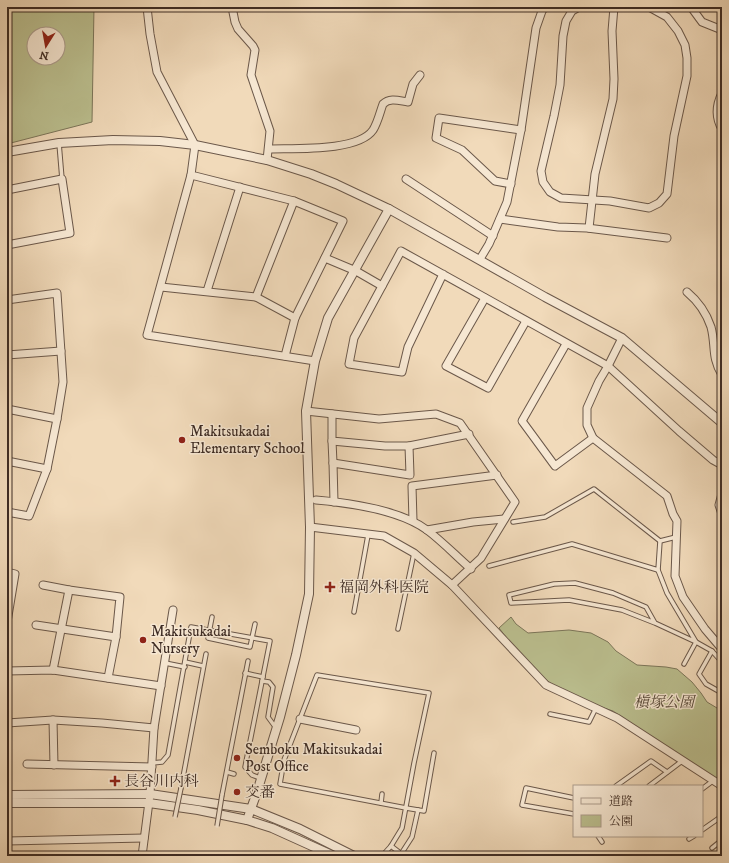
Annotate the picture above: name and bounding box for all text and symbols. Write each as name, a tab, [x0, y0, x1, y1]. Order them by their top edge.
north arrow	[26, 26, 66, 66]
text: N	[39, 47, 50, 63]
place label: Makitsukadai Elementary School	[190, 422, 305, 458]
marker: Makitsukadai Elementary School	[177, 435, 187, 445]
place label: 福岡外科医院	[339, 578, 429, 597]
marker: 福岡外科医院	[324, 581, 336, 593]
place label: Makitsukadai Nursery	[151, 622, 231, 658]
marker: Makitsukadai Nursery	[138, 635, 148, 645]
park label: 槇塚公園	[634, 693, 697, 712]
place label: Semboku Makitsukadai Post Office	[245, 740, 382, 776]
marker: Semboku Makitsukadai Post Office	[232, 753, 242, 763]
place label: 長谷川内科	[124, 772, 199, 791]
marker: 長谷川内科	[109, 775, 121, 787]
place label: 交番	[245, 783, 275, 802]
legend	[573, 785, 703, 837]
marker: 交番	[232, 787, 242, 797]
text: 道路	[609, 794, 633, 809]
text: 公園	[609, 814, 633, 829]

